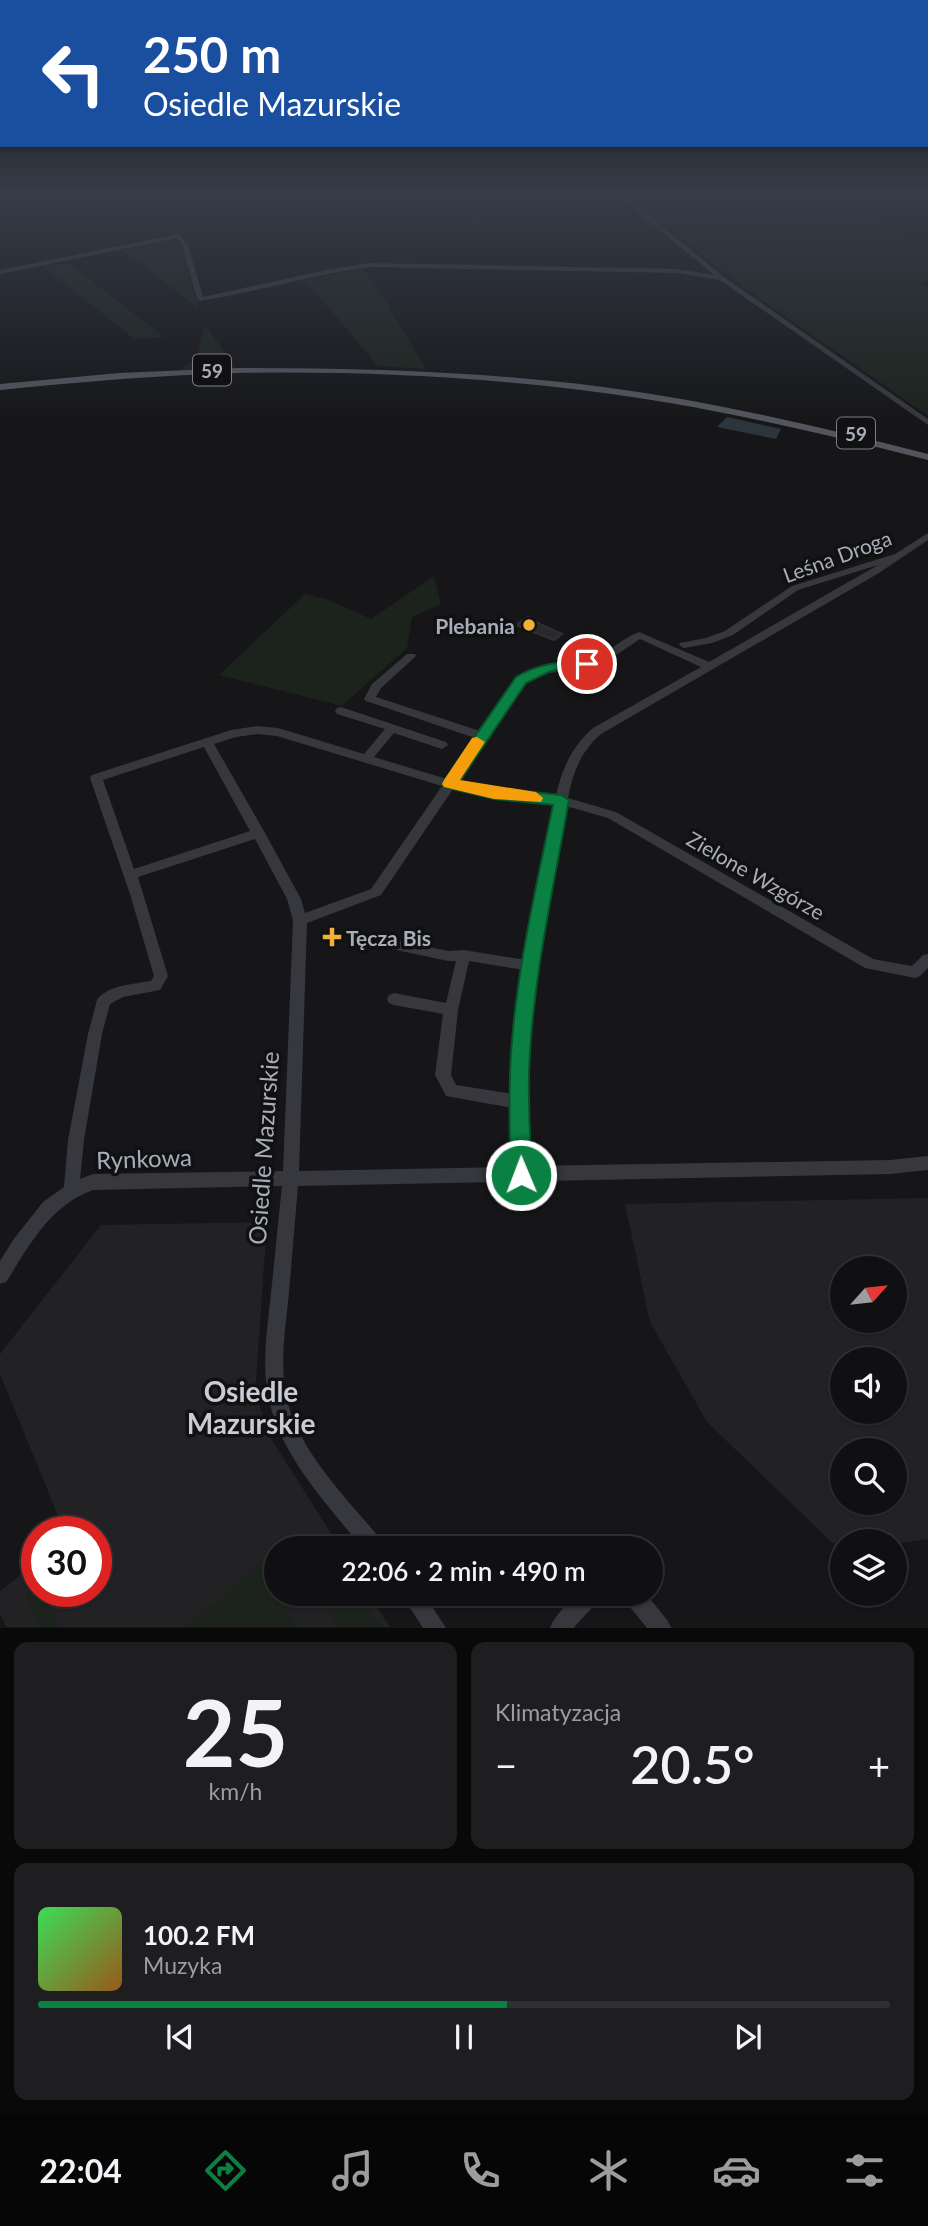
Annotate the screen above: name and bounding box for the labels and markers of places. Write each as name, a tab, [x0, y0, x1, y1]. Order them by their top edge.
place label: Plebania	[435, 613, 515, 638]
marker: Plebania	[521, 617, 537, 633]
pin	[557, 634, 617, 694]
place label: Tęcza Bis	[346, 925, 431, 950]
marker: Tęcza Bis	[324, 929, 340, 945]

